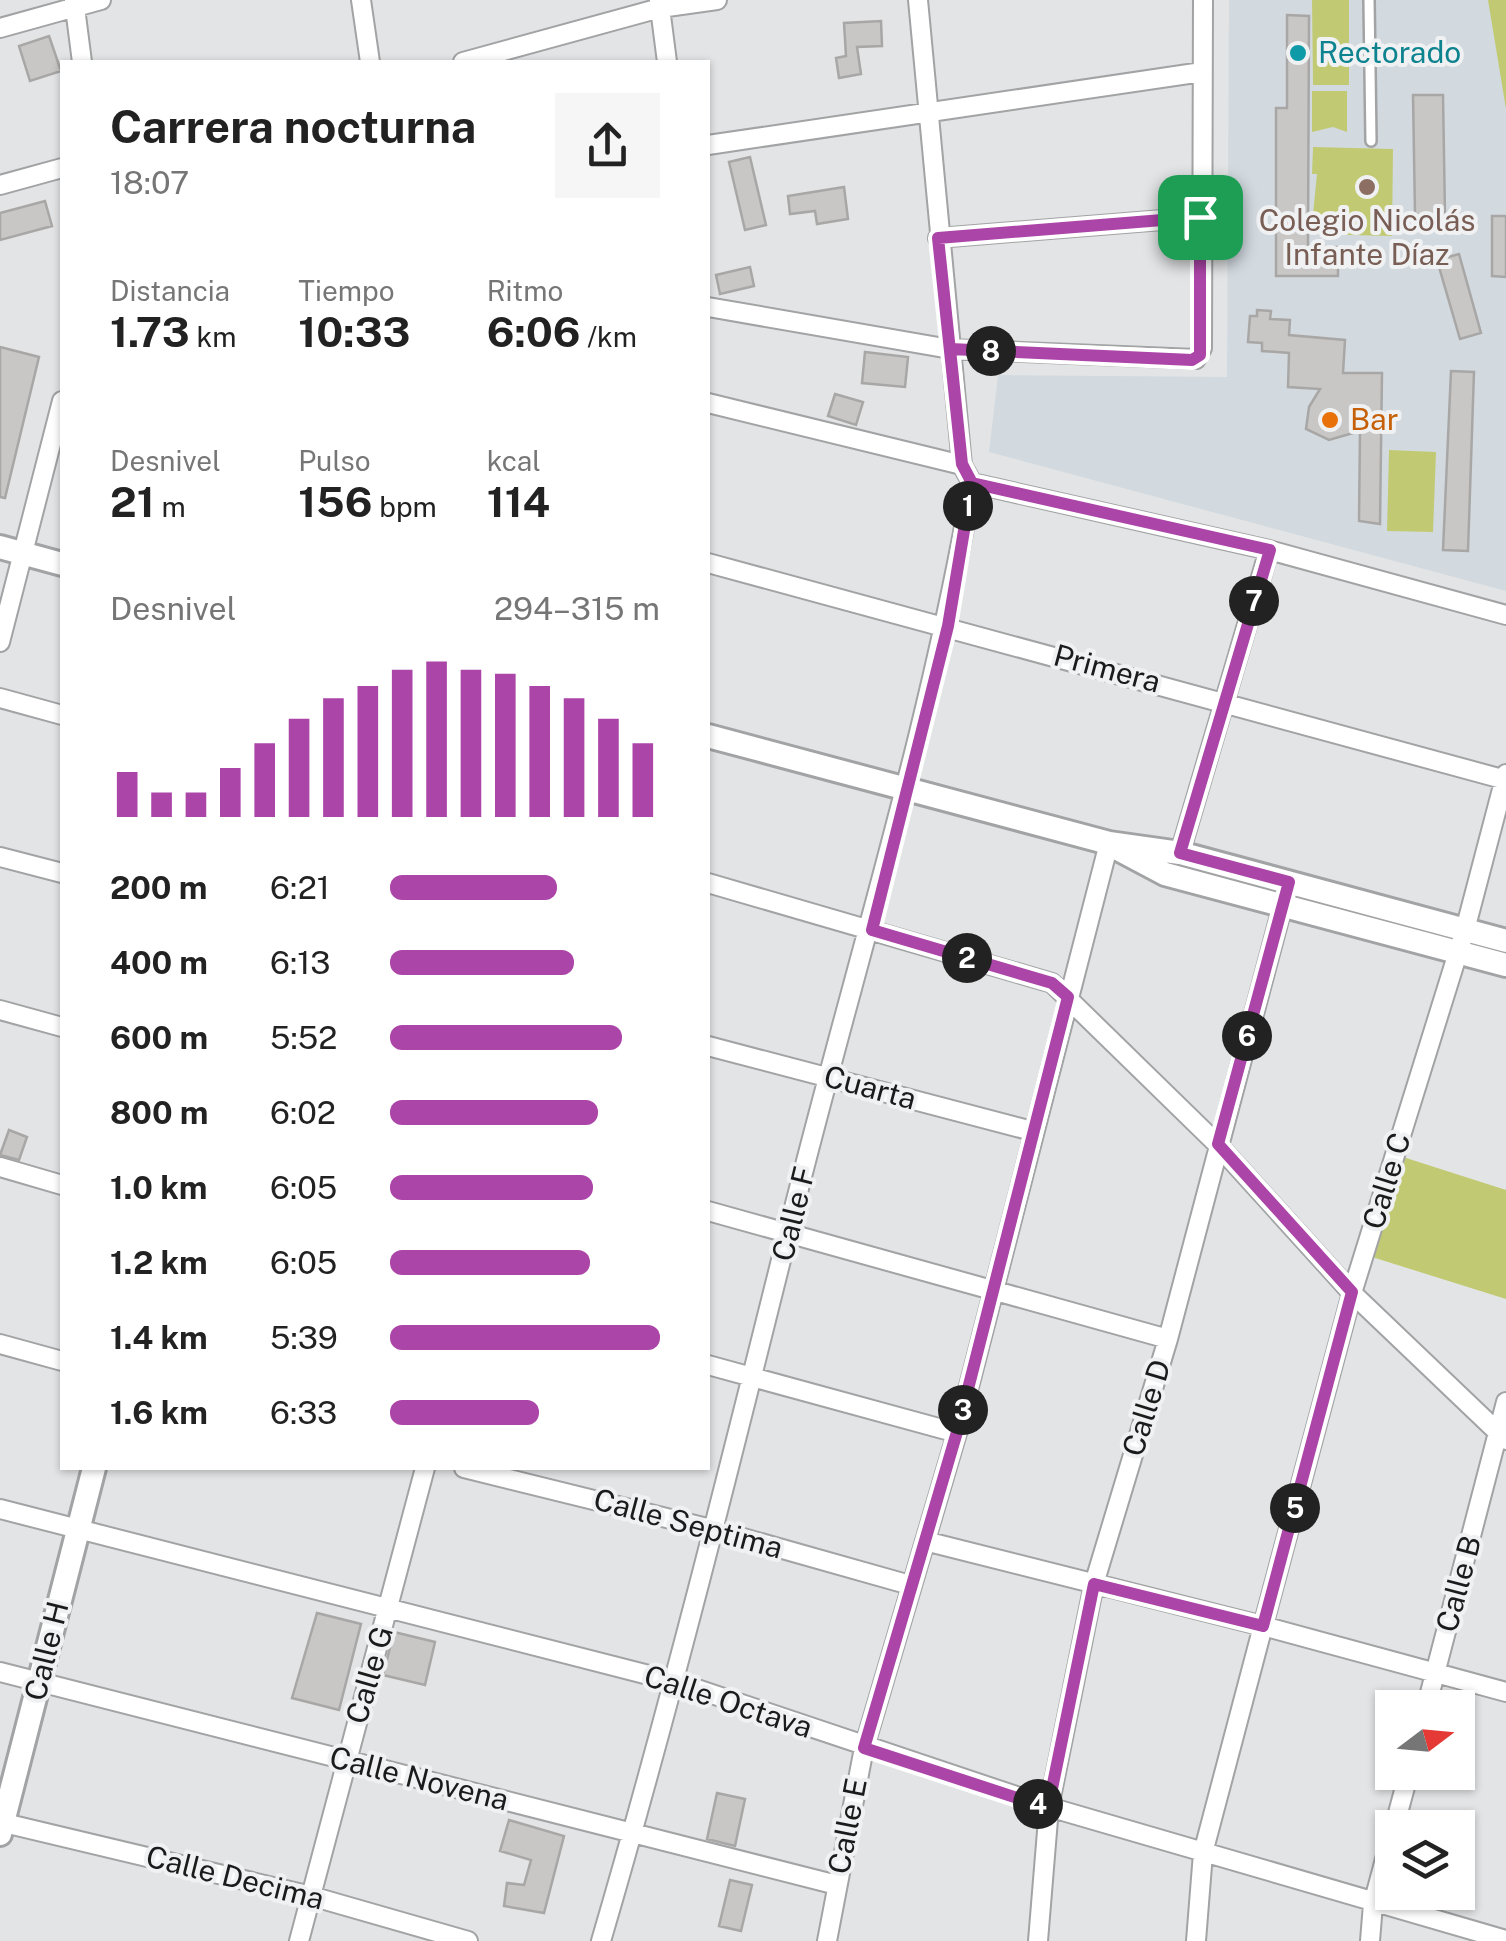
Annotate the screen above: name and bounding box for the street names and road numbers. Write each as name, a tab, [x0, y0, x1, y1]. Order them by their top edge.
street label: Primera	[1050, 637, 1165, 700]
street label: Cuarta	[820, 1057, 920, 1117]
street label: Calle C	[1354, 1128, 1418, 1233]
street label: Calle F	[764, 1163, 822, 1265]
street label: Calle D	[1114, 1355, 1178, 1460]
street label: Calle Septima	[590, 1481, 787, 1566]
street label: Calle B	[1428, 1532, 1488, 1636]
street label: Calle H	[16, 1597, 76, 1704]
street label: Calle G	[338, 1622, 400, 1728]
street label: Calle Octava	[640, 1657, 817, 1745]
street label: Calle Novena	[326, 1738, 512, 1818]
street label: Calle E	[820, 1775, 874, 1877]
street label: Calle Decima	[143, 1838, 328, 1917]

